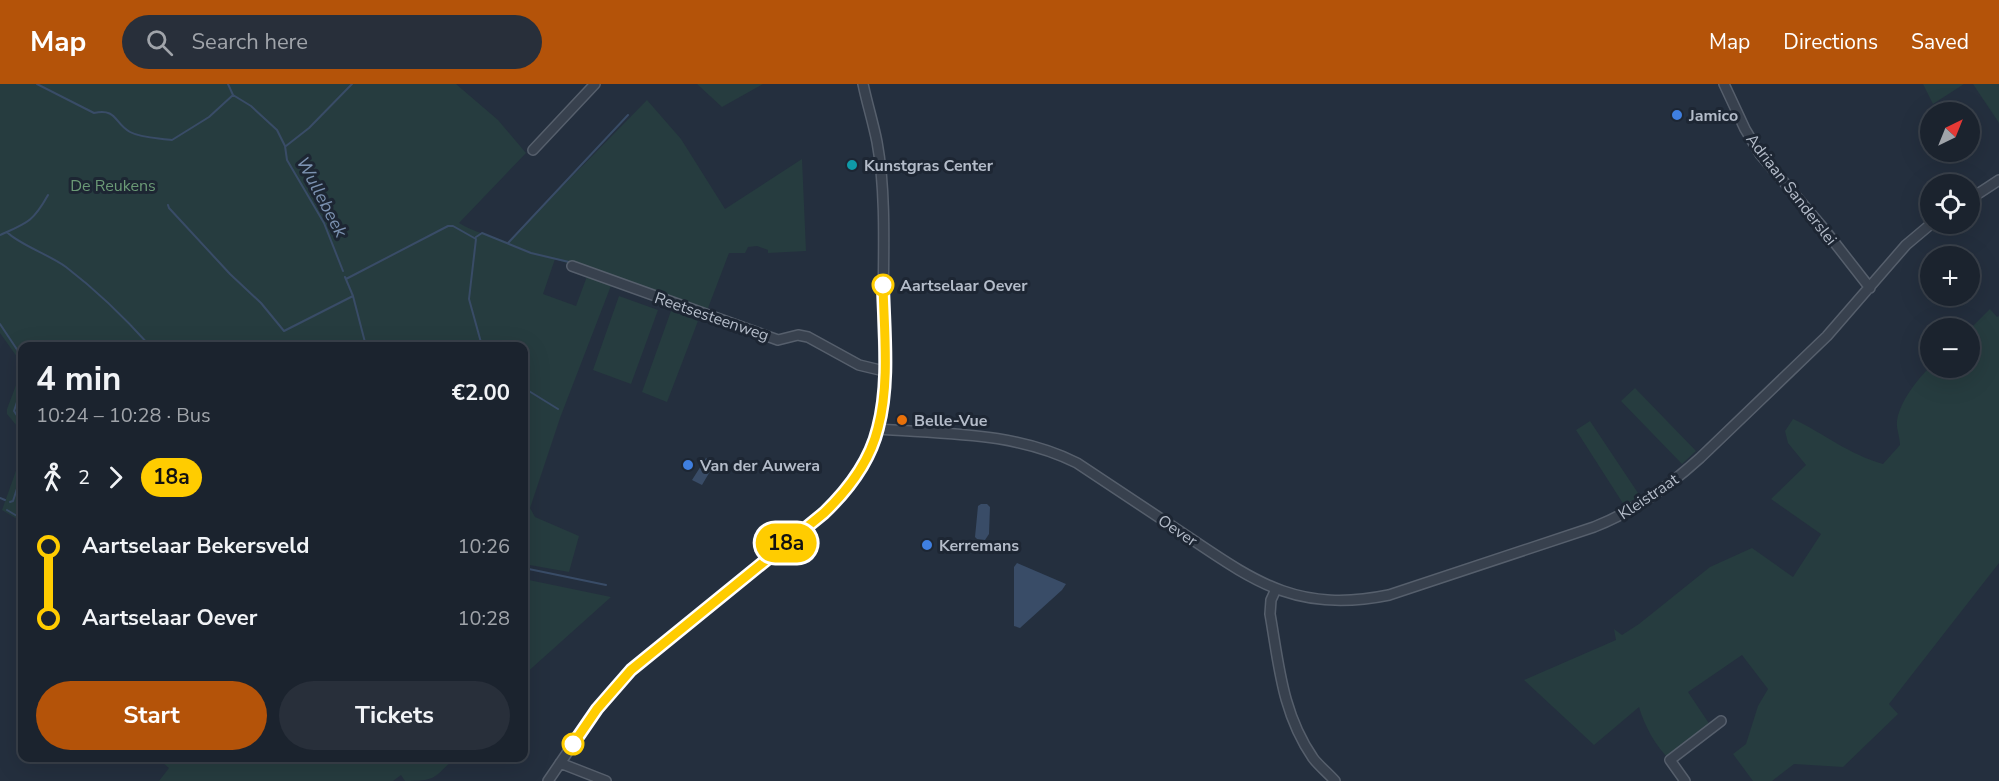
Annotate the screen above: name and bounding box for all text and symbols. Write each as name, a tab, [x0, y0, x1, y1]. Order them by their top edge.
search box	[122, 15, 542, 69]
text: Map	[30, 23, 86, 61]
icon: search	[143, 26, 176, 59]
text: Search here	[191, 27, 308, 57]
text: Map	[1709, 28, 1750, 56]
text: Directions	[1783, 28, 1878, 56]
text: Saved	[1911, 28, 1969, 56]
north arrow	[1920, 102, 1980, 162]
map controls	[1920, 102, 1980, 378]
place label: Jamico	[1688, 105, 1738, 127]
marker: Jamico	[1670, 108, 1684, 122]
street label: Adriaan Sanderslei	[1741, 129, 1842, 250]
water label: Wullebeek	[291, 153, 354, 242]
place label: Kunstgras Center	[864, 155, 994, 177]
marker: Kunstgras Center	[845, 158, 859, 172]
button: locate	[1920, 174, 1980, 234]
park label: De Reukens	[70, 175, 156, 197]
button: +	[1920, 246, 1980, 306]
marker: Aartselaar Oever	[872, 274, 894, 296]
place label: Aartselaar Oever	[900, 275, 1028, 297]
street label: Reetsesteenweg	[651, 287, 772, 347]
button: −	[1920, 318, 1980, 378]
text: 4 min	[36, 357, 121, 402]
text: €2.00	[452, 378, 510, 408]
text: 10:24 – 10:28 · Bus	[36, 402, 211, 429]
place label: Belle-Vue	[914, 410, 988, 432]
marker: Belle-Vue	[895, 413, 909, 427]
place label: Van der Auwera	[699, 455, 820, 477]
marker: Van der Auwera	[681, 458, 695, 472]
icon: walk	[36, 461, 69, 494]
icon: forward	[99, 461, 132, 494]
text: 18a	[153, 463, 190, 491]
text: 2	[78, 464, 90, 491]
street label: Kleistraat	[1614, 468, 1683, 525]
street label: Oever	[1153, 510, 1202, 552]
line badge: 18a	[752, 524, 820, 562]
text: 18a	[768, 529, 804, 557]
text: Aartselaar Bekersveld	[82, 531, 309, 561]
text: 10:26	[457, 533, 510, 560]
place label: Kerremans	[939, 535, 1019, 557]
marker: Kerremans	[920, 538, 934, 552]
text: Aartselaar Oever	[82, 603, 257, 633]
text: 10:28	[457, 605, 510, 632]
button: Start	[36, 681, 267, 750]
button: Tickets	[279, 681, 510, 750]
unlabelled marker	[562, 733, 584, 755]

